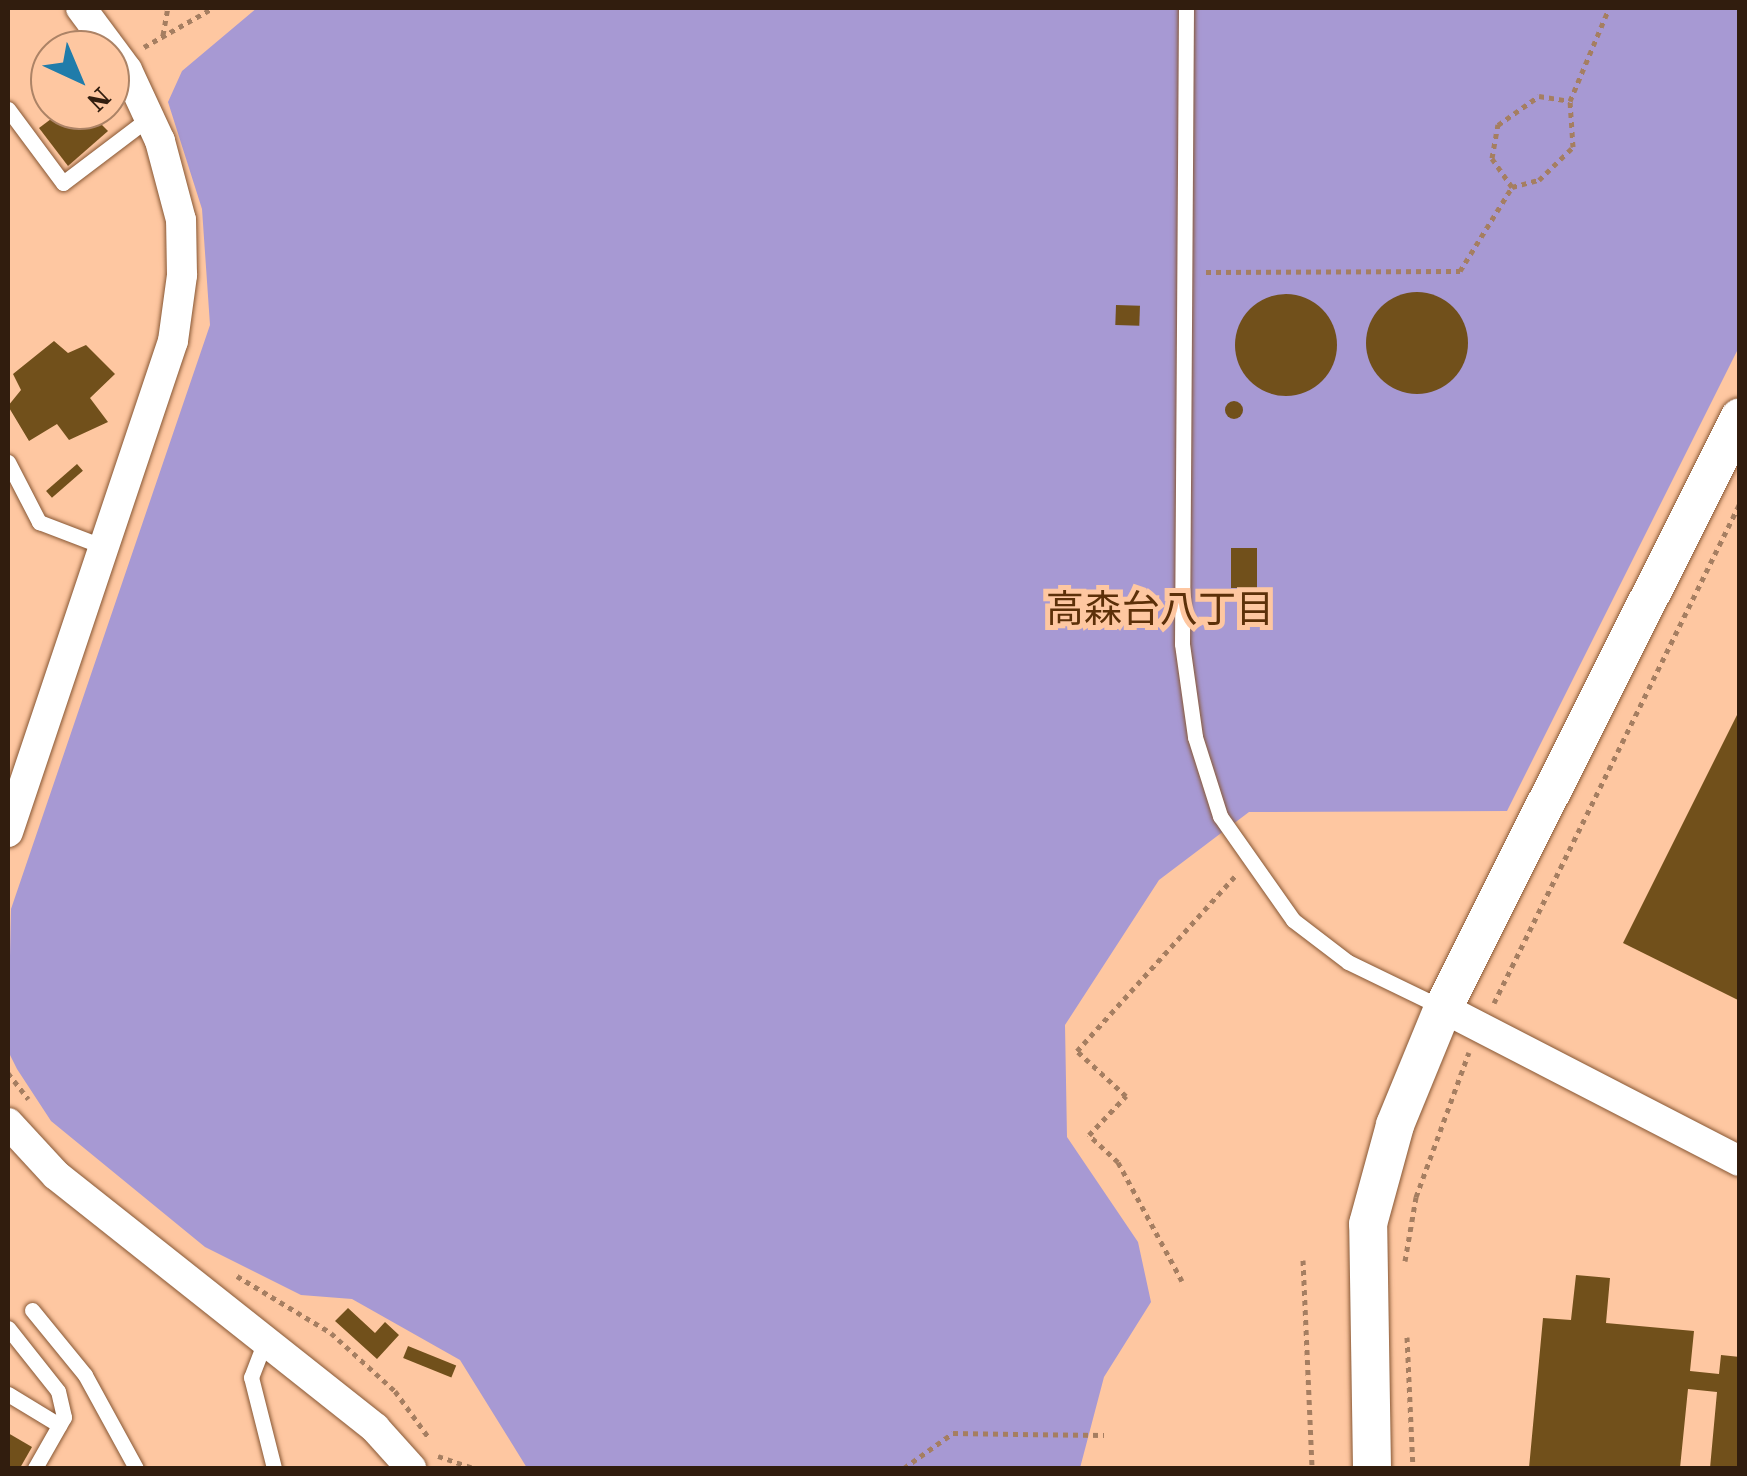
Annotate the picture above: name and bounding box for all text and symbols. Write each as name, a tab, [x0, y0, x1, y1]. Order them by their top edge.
north arrow	[30, 30, 130, 130]
text: N	[79, 79, 120, 121]
district label: 高森台八丁目	[1046, 587, 1274, 633]

